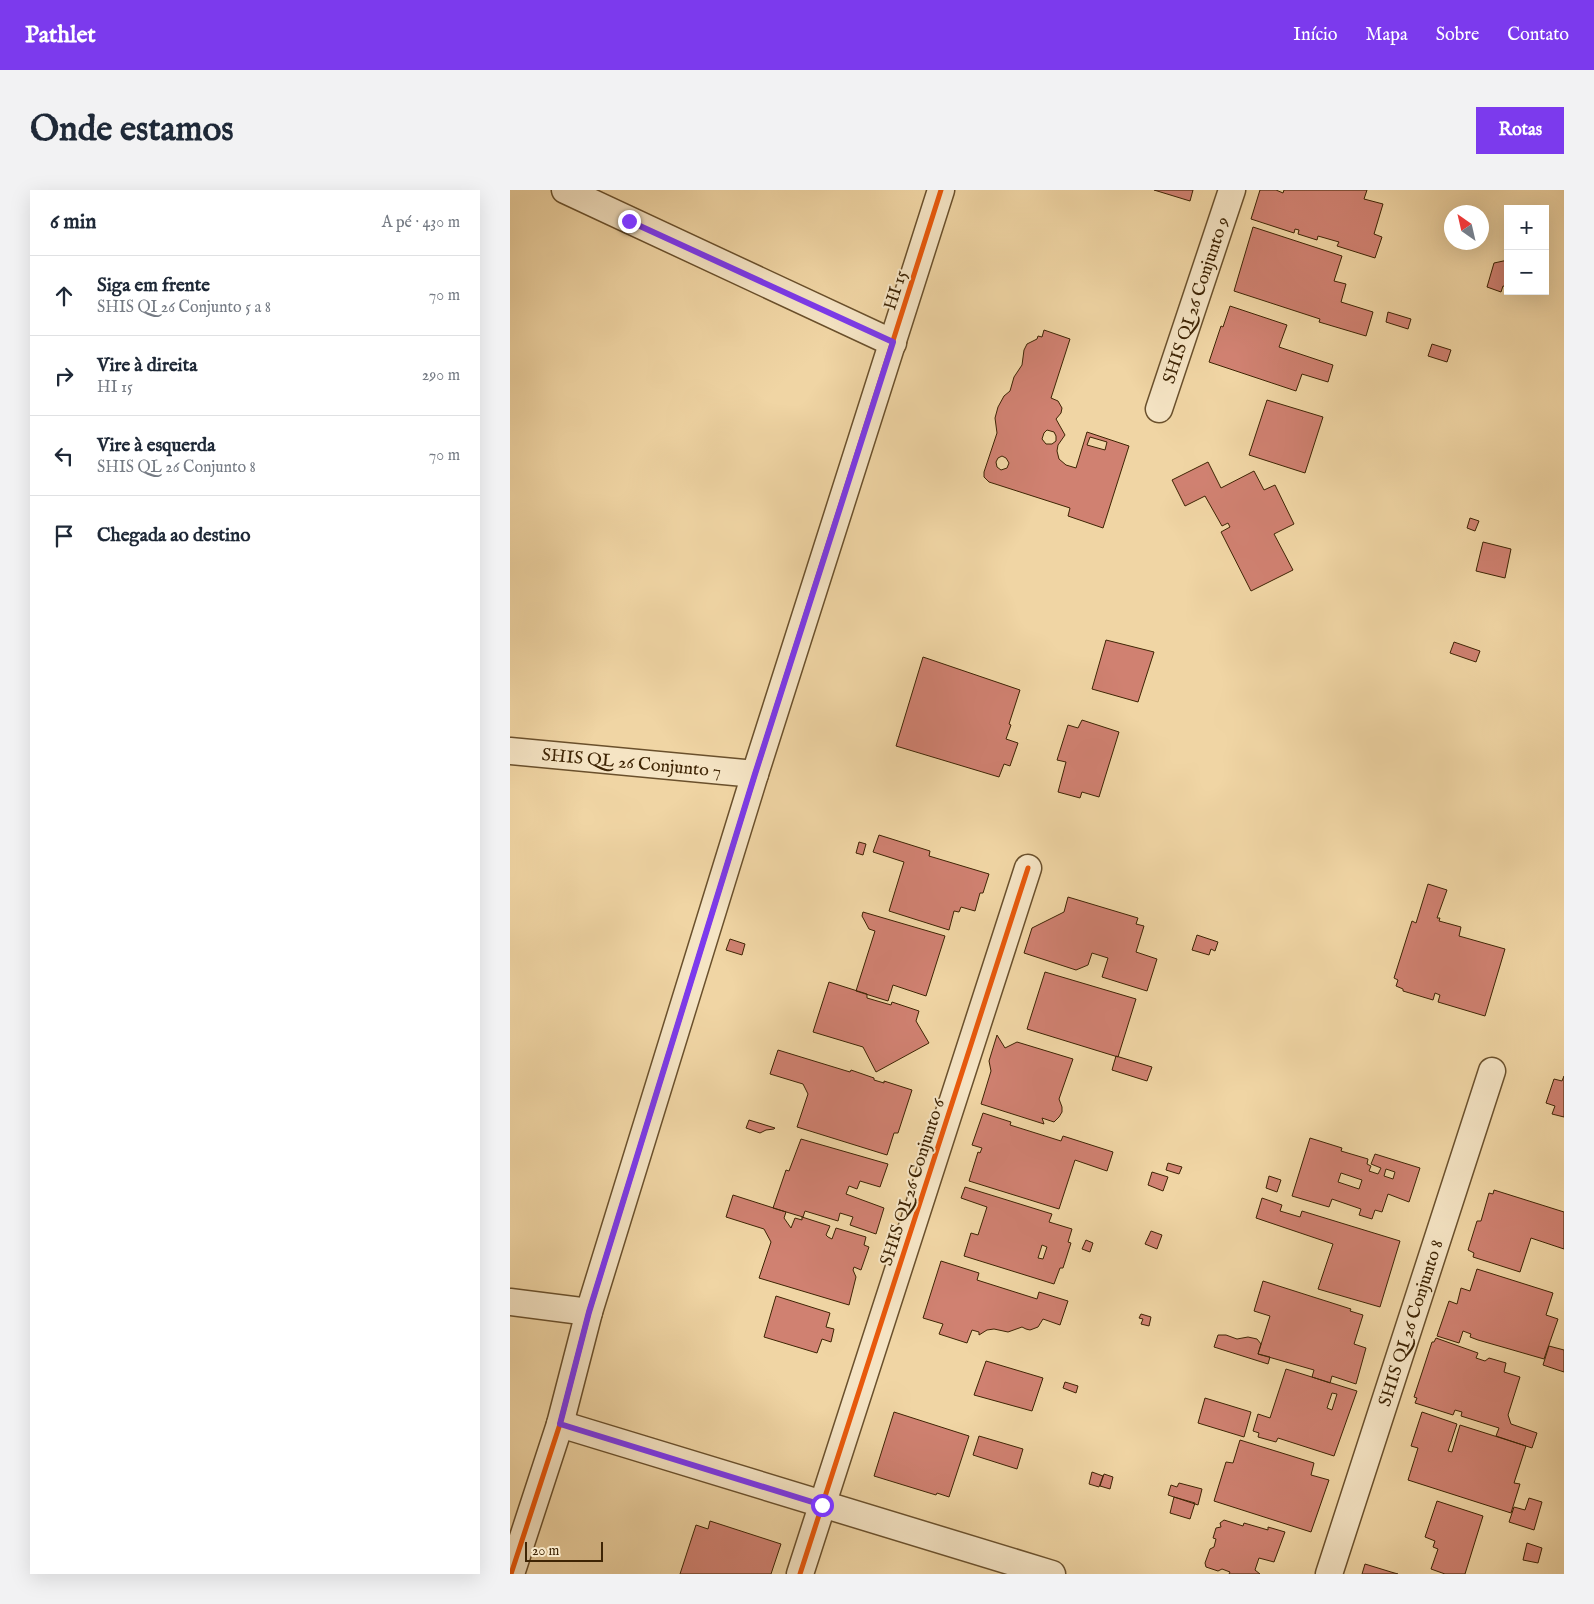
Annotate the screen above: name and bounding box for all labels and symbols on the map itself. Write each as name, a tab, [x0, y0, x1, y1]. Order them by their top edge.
north arrow	[1444, 205, 1489, 250]
route end	[618, 210, 641, 233]
street label: SHIS QI 26 Conjunto 9	[1158, 214, 1235, 387]
street label: HI 15	[879, 267, 914, 313]
street label: SHIS QL 26 Conjunto 7	[541, 744, 722, 784]
street label: SHIS QI 26 Conjunto 6	[876, 1096, 951, 1269]
street label: SHIS QI 26 Conjunto 8	[1374, 1237, 1450, 1410]
route start	[811, 1494, 834, 1517]
scale bar	[525, 1539, 602, 1562]

